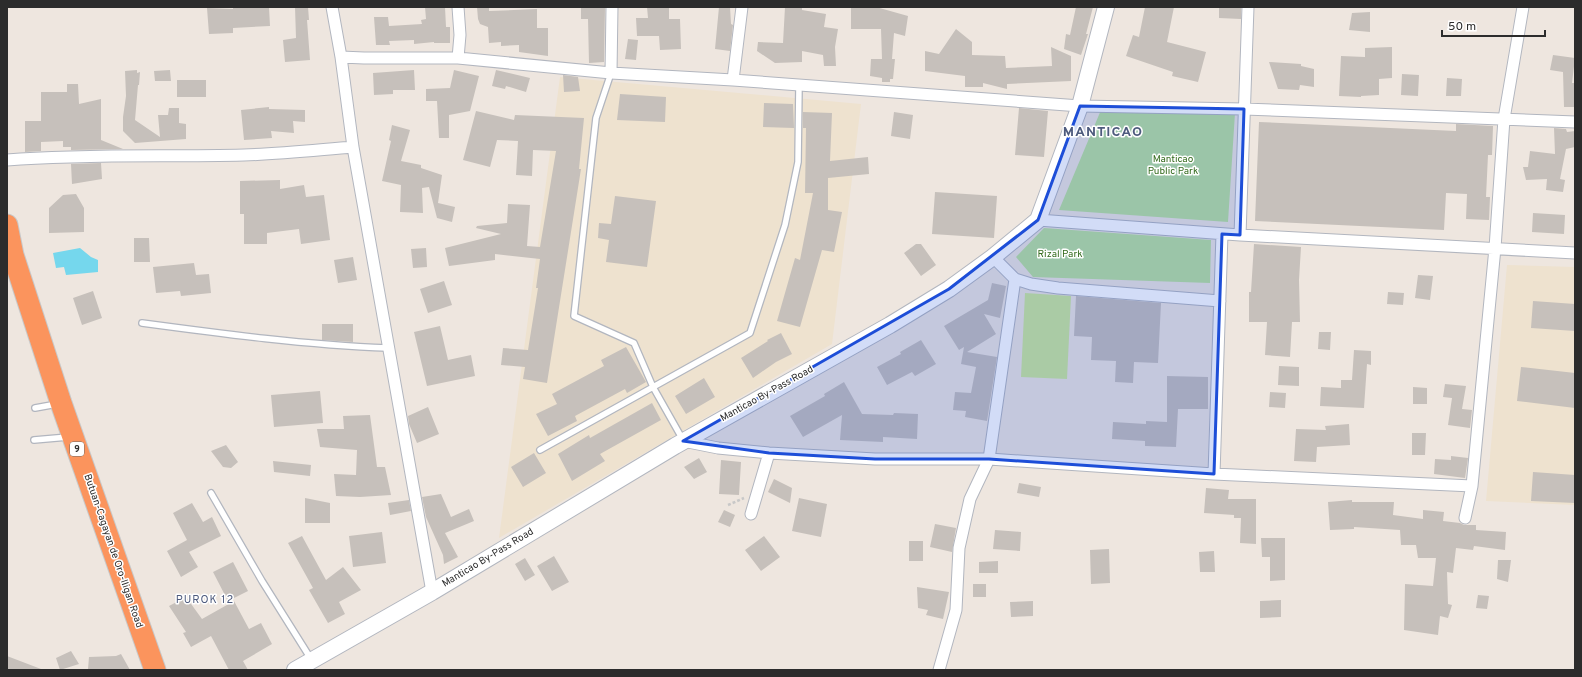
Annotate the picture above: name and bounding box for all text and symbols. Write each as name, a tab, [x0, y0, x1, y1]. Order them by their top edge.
scale bar	[1442, 12, 1545, 38]
text: 50 m	[1448, 19, 1476, 35]
district label: MANTICAO	[1063, 124, 1143, 141]
park label: Manticao Public Park	[1148, 153, 1198, 178]
park label: Rizal Park	[1037, 248, 1083, 261]
street label: Manticao By-Pass Road	[718, 363, 816, 425]
road number: 9	[70, 442, 84, 456]
street label: Butuan-Cagayan de Oro-Iligan Road	[81, 472, 145, 630]
street label: Manticao By-Pass Road	[440, 525, 536, 591]
district label: PUROK 12	[176, 593, 234, 607]

